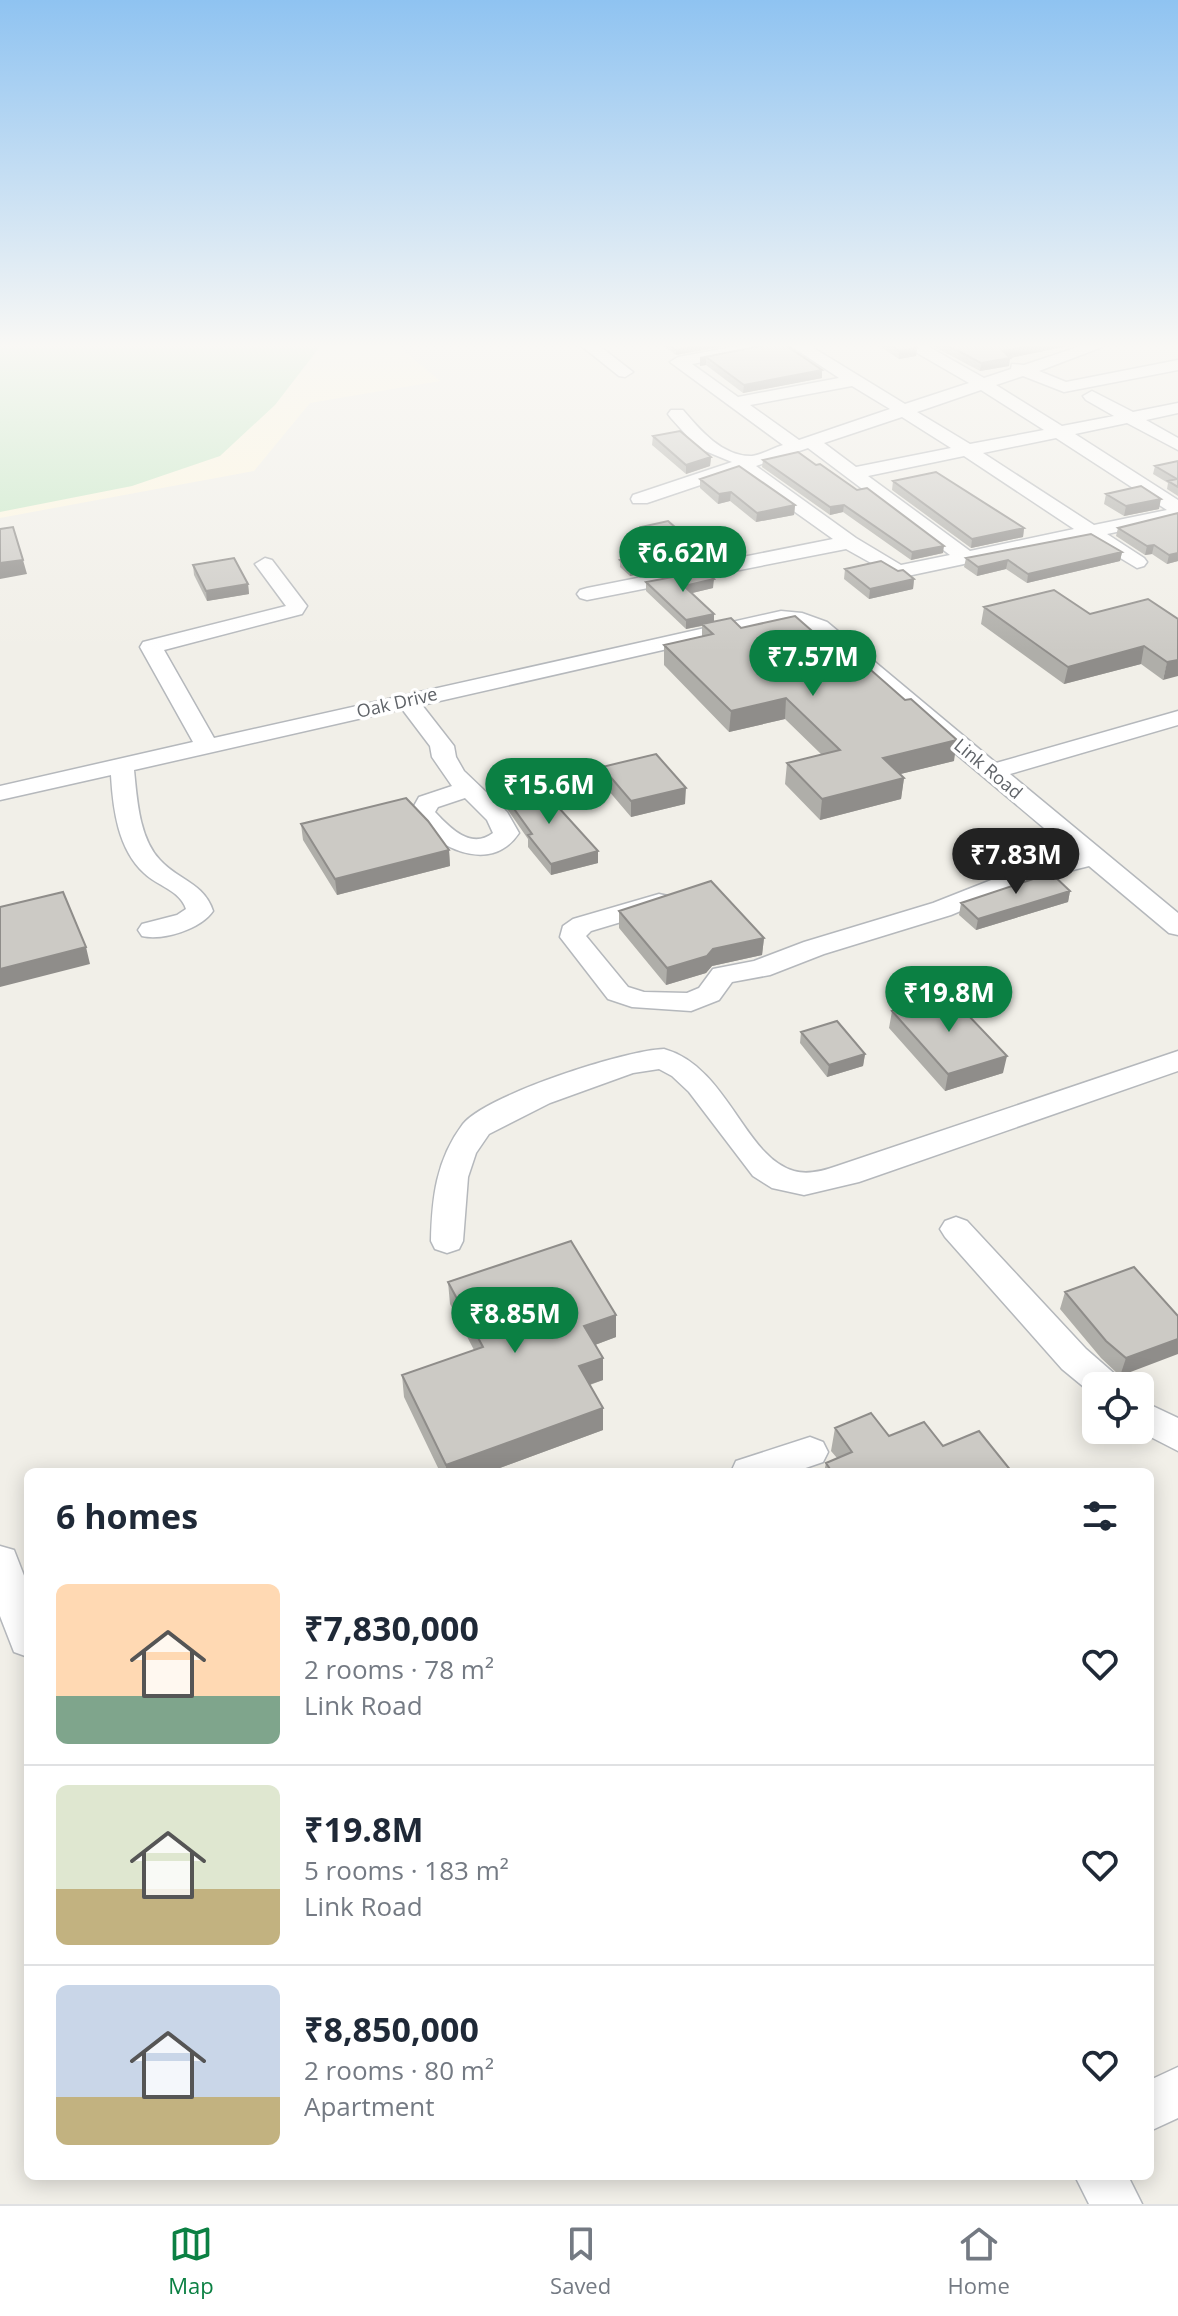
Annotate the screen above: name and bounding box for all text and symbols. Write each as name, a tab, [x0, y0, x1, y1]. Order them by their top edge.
pin: ₹6.62M	[618, 526, 748, 594]
text: ₹6.62M	[637, 534, 729, 570]
pin: ₹7.57M	[748, 630, 878, 698]
text: ₹7.57M	[767, 638, 859, 674]
street label: Oak Drive	[354, 681, 440, 723]
street label: Link Road	[949, 733, 1028, 804]
pin: ₹15.6M	[484, 758, 614, 826]
text: ₹15.6M	[503, 766, 595, 802]
pin: ₹7.83M	[951, 828, 1081, 896]
text: ₹7.83M	[970, 836, 1062, 872]
pin: ₹19.8M	[884, 966, 1014, 1034]
text: ₹19.8M	[903, 974, 995, 1010]
pin: ₹8.85M	[450, 1287, 580, 1355]
text: ₹8.85M	[469, 1295, 561, 1331]
map controls	[1082, 1372, 1154, 1444]
button: locate	[1082, 1372, 1154, 1444]
text: 6 homes	[56, 1493, 198, 1539]
icon: filters	[1078, 1494, 1122, 1538]
text: ₹7,830,000	[304, 1605, 479, 1651]
icon: home	[120, 1616, 216, 1712]
icon: heart	[1078, 1642, 1122, 1686]
text: 2 rooms · 78 m²	[304, 1651, 494, 1687]
text: Link Road	[304, 1687, 423, 1723]
text: ₹19.8M	[304, 1806, 424, 1852]
icon: home	[120, 1817, 216, 1913]
icon: heart	[1078, 1843, 1122, 1887]
text: 5 rooms · 183 m²	[304, 1852, 509, 1888]
text: Link Road	[304, 1888, 423, 1924]
text: ₹8,850,000	[304, 2006, 479, 2052]
icon: home	[120, 2017, 216, 2113]
icon: heart	[1078, 2043, 1122, 2087]
text: 2 rooms · 80 m²	[304, 2052, 494, 2088]
text: Apartment	[304, 2088, 435, 2124]
tab: Map	[168, 2222, 214, 2300]
tab: Saved	[550, 2222, 611, 2300]
tab: Home	[948, 2222, 1010, 2300]

